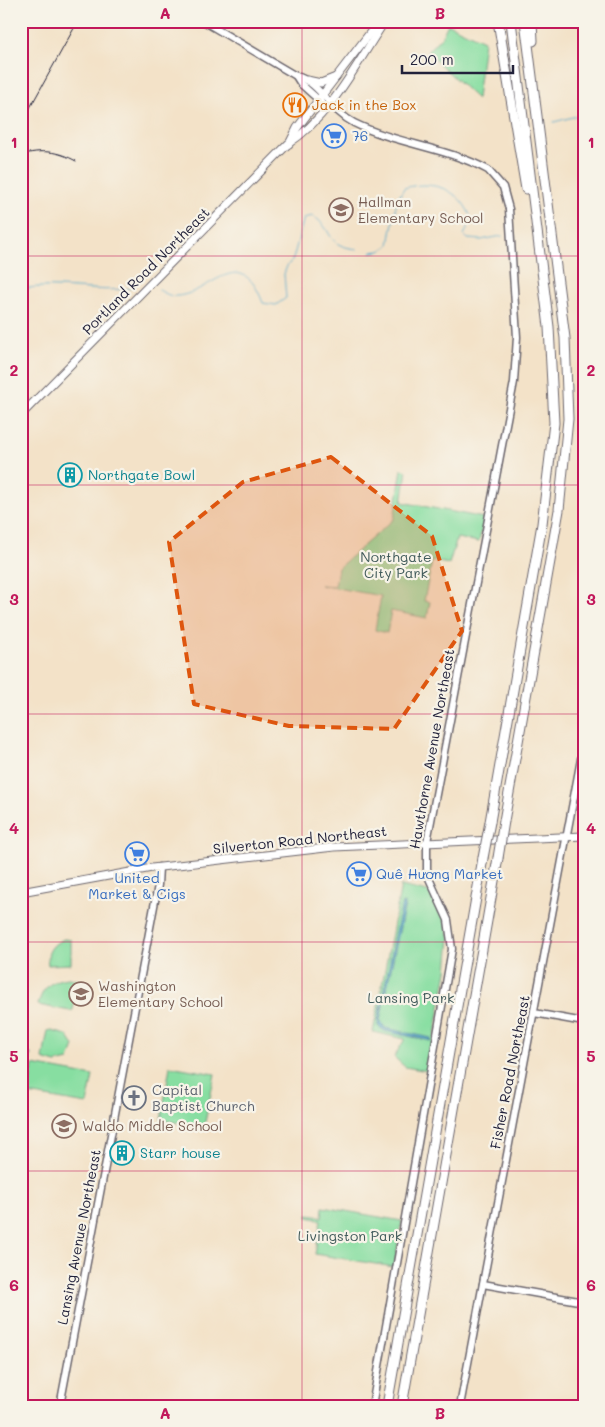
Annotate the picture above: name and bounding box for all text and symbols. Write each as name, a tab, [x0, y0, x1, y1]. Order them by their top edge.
text: A	[159, 2, 171, 23]
text: B	[435, 2, 445, 23]
scale bar	[402, 42, 514, 74]
text: 200 m	[410, 49, 454, 69]
restaurant icon: Jack in the Box	[282, 92, 308, 118]
place label: Jack in the Box	[312, 95, 416, 114]
supermarket icon: 76	[321, 123, 347, 149]
place label: 76	[352, 126, 368, 145]
text: 1	[10, 131, 18, 152]
text: 1	[587, 131, 595, 152]
place label: Hallman Elementary School	[358, 192, 484, 227]
school or university icon: Hallman Elementary School	[328, 197, 354, 223]
street label: Portland Road Northeast	[78, 203, 213, 338]
text: 2	[10, 359, 19, 380]
text: 2	[587, 359, 596, 380]
building icon: Northgate Bowl	[57, 462, 83, 488]
place label: Northgate Bowl	[88, 465, 195, 484]
park label: Northgate City Park	[360, 547, 432, 582]
text: 3	[9, 588, 19, 609]
text: 3	[586, 588, 596, 609]
street label: Hawthorne Avenue Northeast	[405, 647, 458, 850]
text: 4	[9, 817, 19, 838]
text: 4	[586, 817, 596, 838]
street label: Silverton Road Northeast	[212, 821, 388, 858]
supermarket icon: United Market & Cigs	[124, 841, 150, 867]
supermarket icon: Quê Hương Market	[346, 861, 372, 887]
place label: Quê Hương Market	[376, 864, 503, 883]
place label: United Market & Cigs	[88, 868, 186, 903]
place label: Washington Elementary School	[98, 976, 224, 1011]
school or university icon: Washington Elementary School	[68, 981, 94, 1007]
park label: Lansing Park	[367, 988, 455, 1007]
street label: Fisher Road Northeast	[485, 993, 534, 1150]
text: 5	[9, 1045, 19, 1066]
text: 5	[586, 1045, 596, 1066]
place label: Capital Baptist Church	[152, 1080, 255, 1115]
church icon: Capital Baptist Church	[121, 1085, 147, 1111]
school or university icon: Waldo Middle School	[51, 1113, 77, 1139]
place label: Waldo Middle School	[82, 1116, 222, 1135]
building icon: Starr house	[109, 1140, 135, 1166]
place label: Starr house	[140, 1143, 221, 1162]
street label: Lansing Avenue Northeast	[52, 1148, 105, 1326]
park label: Livingston Park	[298, 1226, 402, 1245]
text: 6	[9, 1274, 19, 1295]
text: 6	[586, 1274, 596, 1295]
text: A	[159, 1402, 171, 1423]
text: B	[435, 1402, 445, 1423]

